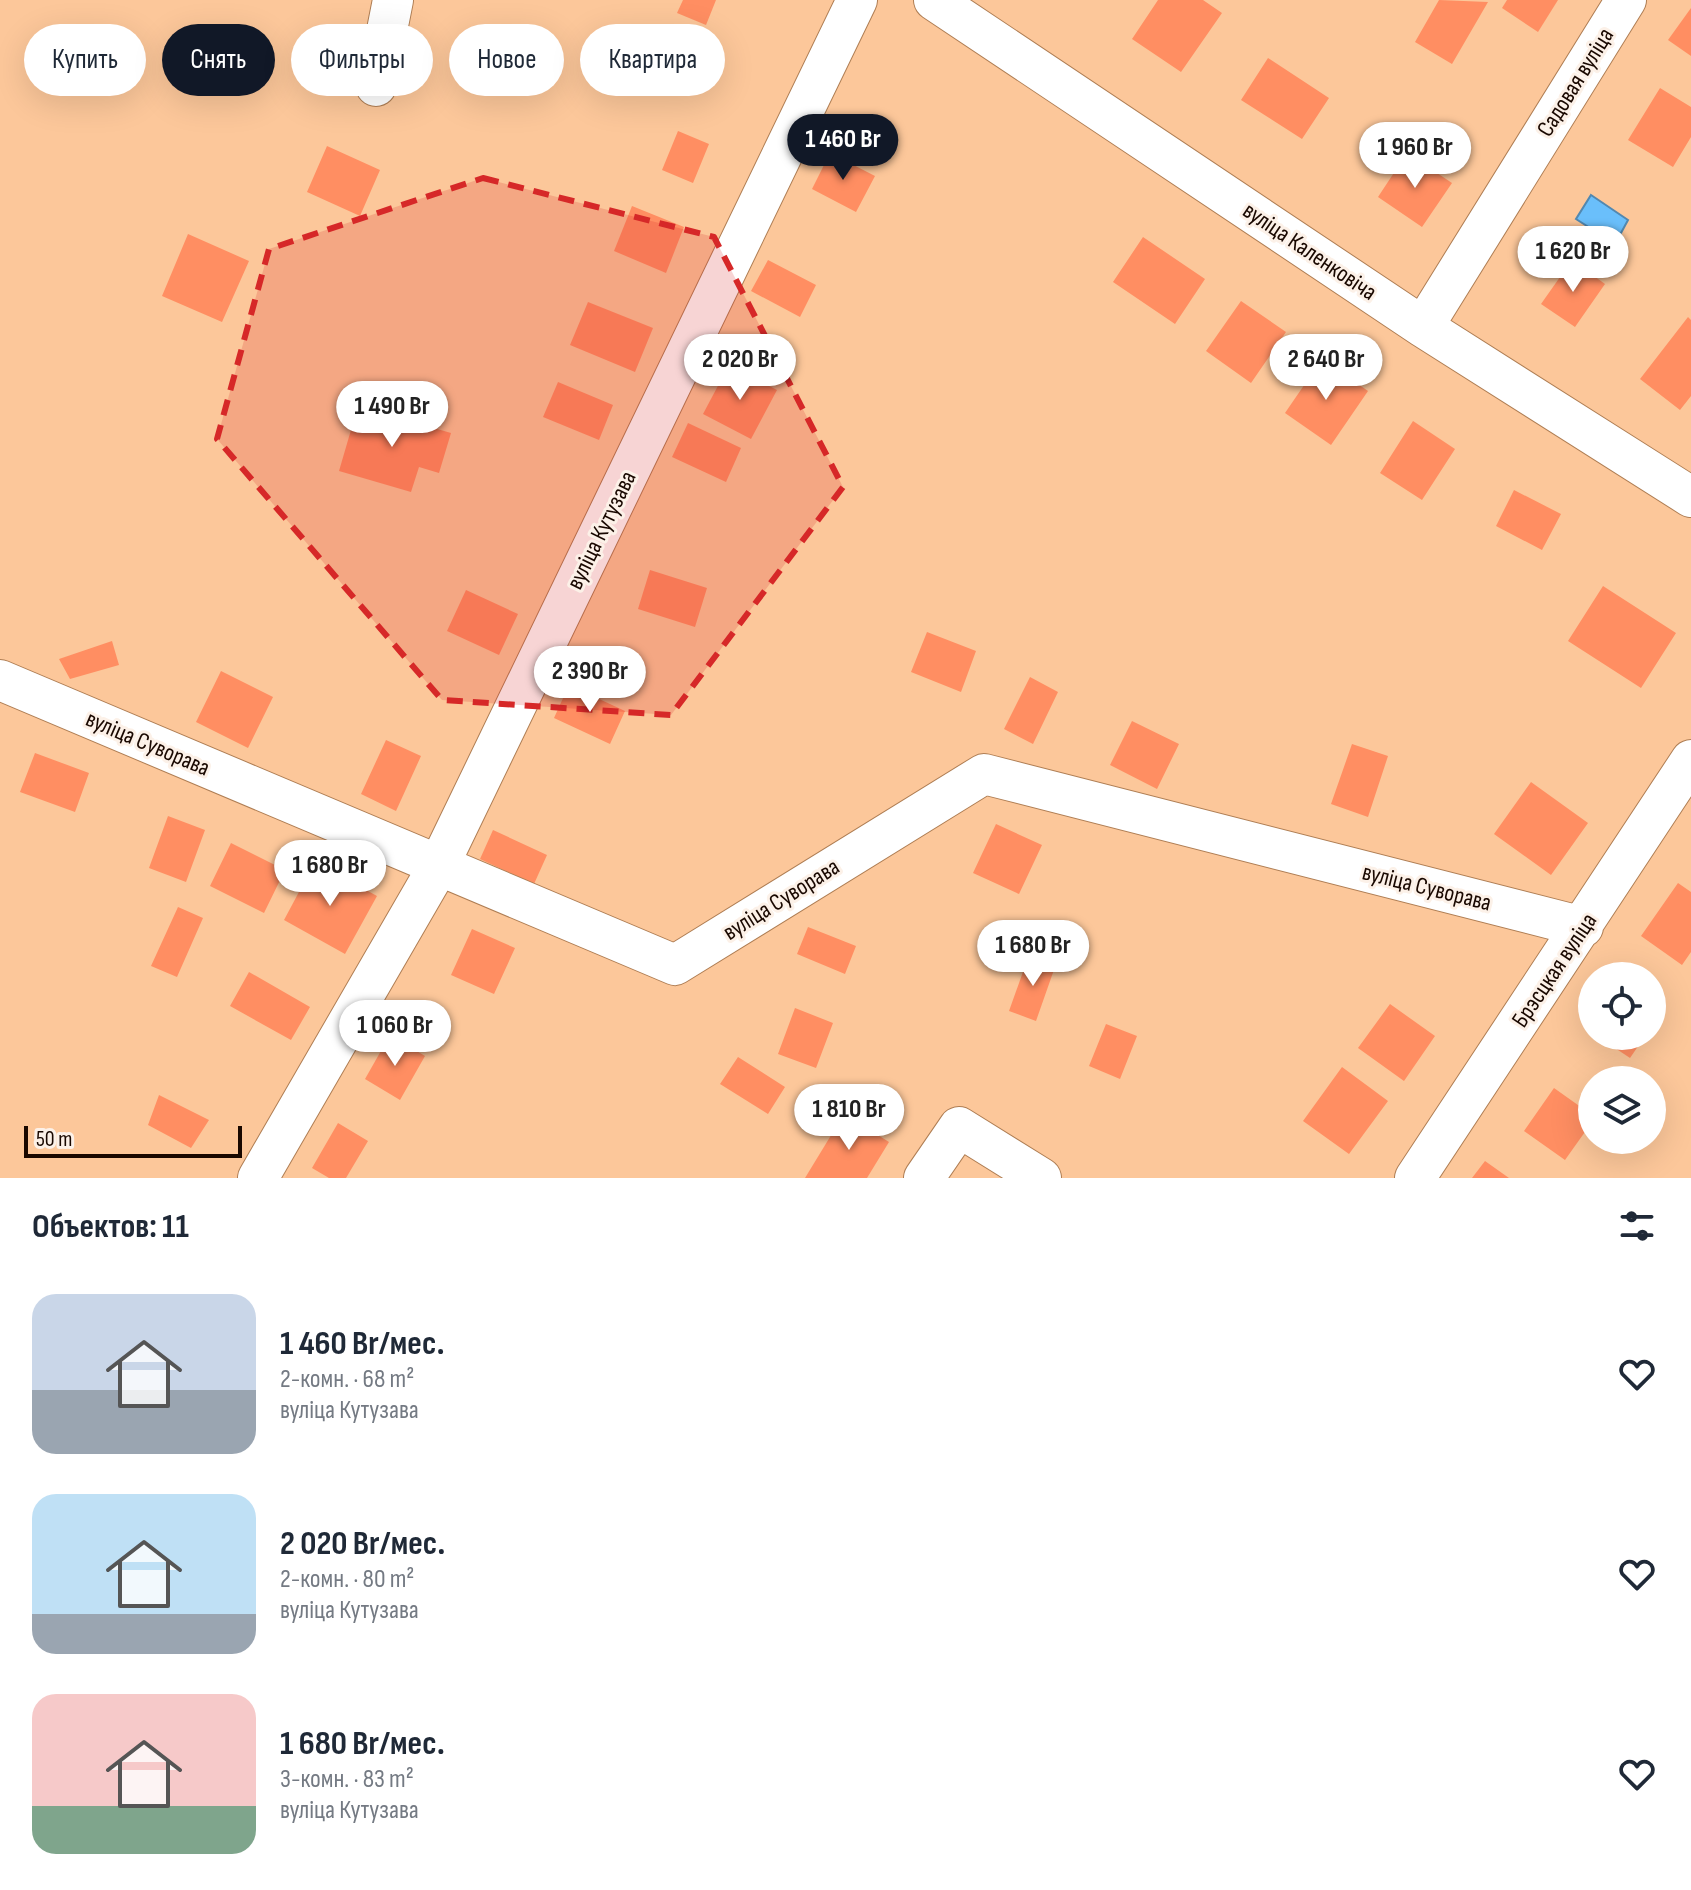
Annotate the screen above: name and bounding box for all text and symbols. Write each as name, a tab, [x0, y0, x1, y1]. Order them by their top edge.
street label: Садовая вуліца	[1531, 23, 1620, 142]
chip: Купить	[24, 24, 146, 96]
chip: Снять	[162, 24, 275, 96]
chip: Фильтры	[291, 24, 433, 96]
chip: Новое	[449, 24, 564, 96]
chip: Квартира	[580, 24, 725, 96]
pin: 1 460 Br	[760, 114, 926, 182]
pin: 1 960 Br	[1332, 122, 1498, 190]
text: 1 460 Br	[805, 124, 881, 155]
text: 1 960 Br	[1377, 132, 1453, 163]
street label: вуліца Каленковіча	[1237, 196, 1382, 307]
pin: 1 620 Br	[1490, 226, 1656, 294]
text: 1 620 Br	[1536, 236, 1610, 267]
pin: 2 020 Br	[657, 334, 823, 402]
pin: 2 640 Br	[1243, 334, 1409, 402]
text: 2 020 Br	[702, 344, 778, 375]
text: 2 640 Br	[1288, 344, 1364, 375]
pin: 1 490 Br	[309, 381, 475, 449]
text: 1 490 Br	[354, 391, 430, 422]
street label: вуліца Кутузава	[560, 466, 643, 594]
pin: 2 390 Br	[507, 646, 673, 714]
text: 2 390 Br	[552, 656, 628, 687]
street label: вуліца Суворава	[81, 704, 214, 783]
pin: 1 680 Br	[247, 840, 413, 908]
text: 1 680 Br	[292, 850, 368, 881]
street label: вуліца Суворава	[718, 852, 845, 947]
street label: вуліца Суворава	[1359, 857, 1494, 918]
street label: Брэсцкая вуліца	[1506, 908, 1603, 1033]
pin: 1 680 Br	[950, 920, 1116, 988]
text: 1 680 Br	[995, 930, 1071, 961]
map controls	[1578, 962, 1666, 1154]
button: locate	[1578, 962, 1666, 1050]
pin: 1 060 Br	[312, 1000, 478, 1068]
text: 1 060 Br	[357, 1010, 433, 1041]
button: layers	[1578, 1066, 1666, 1154]
pin: 1 810 Br	[766, 1084, 932, 1152]
text: 1 810 Br	[812, 1094, 886, 1125]
scale bar	[24, 1122, 242, 1158]
text: 50 m	[36, 1126, 72, 1153]
icon: filters	[1615, 1204, 1659, 1248]
text: Объектов: 11	[32, 1206, 189, 1247]
text: 1 460 Br/мес.	[280, 1323, 445, 1364]
icon: home	[96, 1326, 192, 1422]
icon: heart	[1615, 1352, 1659, 1396]
text: 2-комн. · 68 m²	[280, 1364, 414, 1395]
text: вуліца Кутузава	[280, 1395, 419, 1426]
text: 2 020 Br/мес.	[280, 1523, 445, 1564]
icon: home	[96, 1526, 192, 1622]
icon: heart	[1615, 1552, 1659, 1596]
text: 2-комн. · 80 m²	[280, 1564, 414, 1595]
text: вуліца Кутузава	[280, 1595, 419, 1626]
text: 1 680 Br/мес.	[280, 1723, 445, 1764]
icon: home	[96, 1726, 192, 1822]
icon: heart	[1615, 1752, 1659, 1796]
text: 3-комн. · 83 m²	[280, 1764, 414, 1795]
text: вуліца Кутузава	[280, 1795, 419, 1826]

